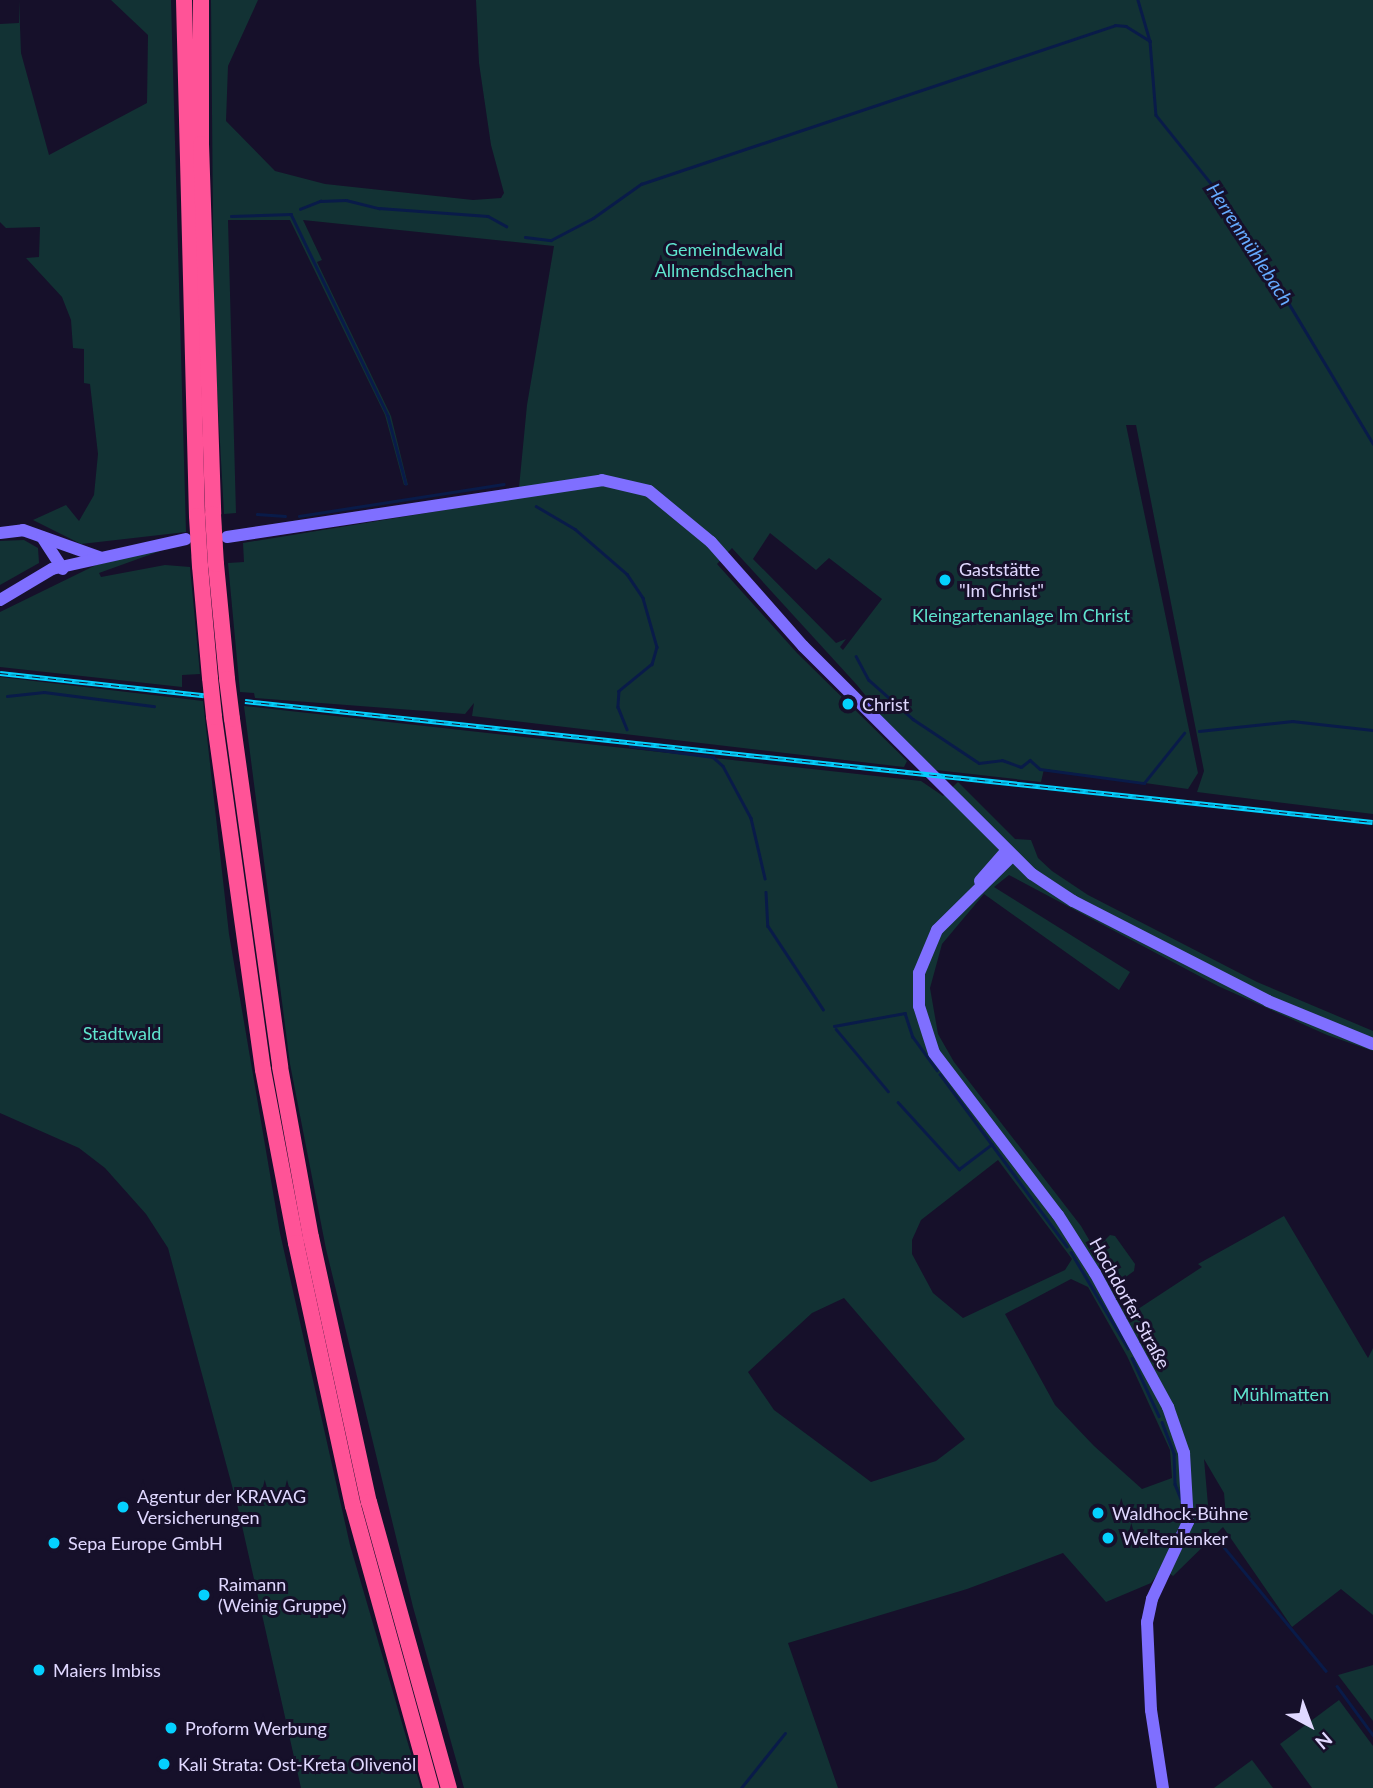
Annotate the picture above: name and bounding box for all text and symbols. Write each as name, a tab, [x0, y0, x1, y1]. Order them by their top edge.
water label: Herrenmühlebach	[1202, 179, 1298, 309]
park label: Gemeindewald Allmendschachen	[655, 239, 793, 282]
place label: Gaststätte "Im Christ"	[959, 559, 1044, 602]
marker: Gaststätte "Im Christ"	[937, 572, 953, 588]
park label: Kleingartenanlage Im Christ	[912, 604, 1130, 626]
place label: Christ	[862, 693, 909, 715]
marker: Christ	[840, 696, 856, 712]
park label: Stadtwald	[83, 1022, 161, 1044]
street label: Hochdorfer Straße	[1085, 1234, 1175, 1372]
park label: Mühlmatten	[1233, 1383, 1329, 1405]
place label: Agentur der KRAVAG Versicherungen	[137, 1486, 307, 1528]
marker: Agentur der KRAVAG Versicherungen	[115, 1499, 131, 1515]
place label: Waldhock-Bühne	[1112, 1502, 1248, 1524]
marker: Waldhock-Bühne	[1090, 1505, 1106, 1521]
place label: Weltenlenker	[1122, 1527, 1228, 1549]
marker: Weltenlenker	[1100, 1530, 1116, 1546]
place label: Sepa Europe GmbH	[68, 1532, 223, 1554]
marker: Sepa Europe GmbH	[46, 1535, 62, 1551]
place label: Raimann (Weinig Gruppe)	[218, 1574, 346, 1616]
marker: Raimann (Weinig Gruppe)	[196, 1587, 212, 1603]
place label: Maiers Imbiss	[53, 1659, 161, 1681]
marker: Maiers Imbiss	[31, 1662, 47, 1678]
north arrow	[1275, 1690, 1345, 1760]
place label: Proform Werbung	[185, 1717, 327, 1739]
marker: Proform Werbung	[163, 1720, 179, 1736]
text: N	[1311, 1728, 1337, 1755]
place label: Kali Strata: Ost-Kreta Olivenöl	[178, 1753, 416, 1775]
marker: Kali Strata: Ost-Kreta Olivenöl	[156, 1756, 172, 1772]

